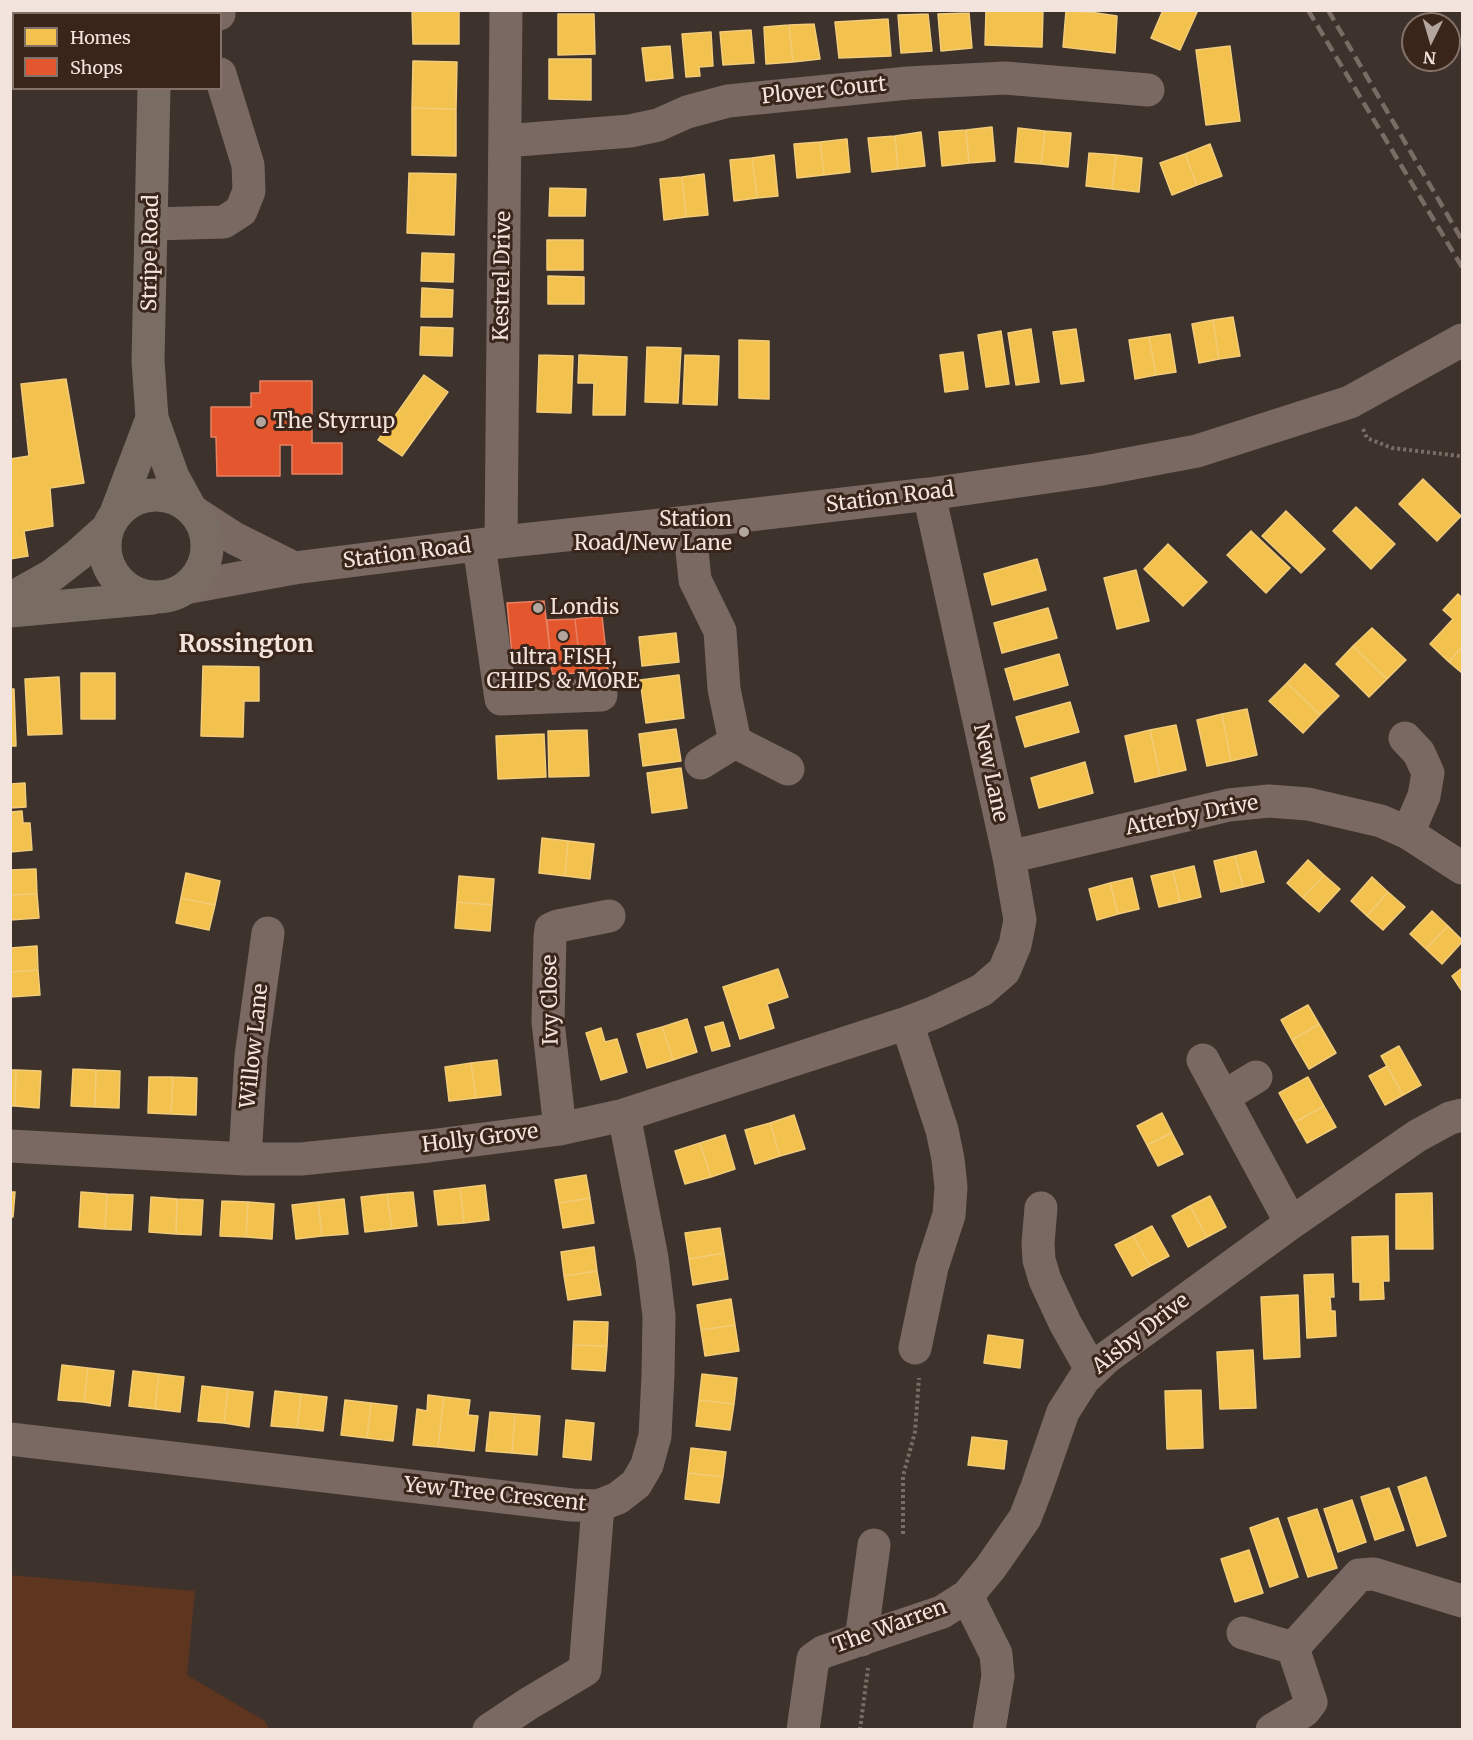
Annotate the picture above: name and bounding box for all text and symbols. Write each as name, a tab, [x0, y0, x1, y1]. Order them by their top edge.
legend	[12, 12, 222, 90]
north arrow	[1401, 12, 1461, 72]
text: Homes	[70, 26, 131, 49]
text: N	[1422, 47, 1437, 68]
text: Shops	[70, 56, 123, 79]
street label: Plover Court	[760, 72, 888, 110]
street label: Stripe Road	[137, 194, 165, 312]
street label: Kestrel Drive	[489, 211, 517, 341]
place label: The Styrrup	[273, 409, 395, 435]
marker: The Styrrup	[254, 415, 268, 429]
street label: Station Road	[824, 478, 956, 518]
place label: Station Road/New Lane	[574, 507, 732, 557]
marker: Station Road/New Lane	[737, 525, 751, 539]
street label: Station Road	[341, 534, 473, 574]
place label: Londis	[550, 595, 619, 621]
marker: Londis	[531, 601, 545, 615]
marker: ultra FISH, CHIPS & MORE	[556, 629, 570, 643]
district label: Rossington	[179, 631, 313, 659]
place label: ultra FISH, CHIPS & MORE	[486, 645, 640, 695]
street label: New Lane	[967, 722, 1013, 824]
street label: Atterby Drive	[1123, 791, 1261, 841]
street label: Ivy Close	[538, 954, 564, 1046]
street label: Willow Lane	[236, 982, 274, 1110]
street label: Holly Grove	[420, 1119, 540, 1159]
street label: Aisby Drive	[1088, 1288, 1194, 1380]
street label: Yew Tree Crescent	[402, 1473, 588, 1517]
street label: The Warren	[830, 1595, 950, 1659]

